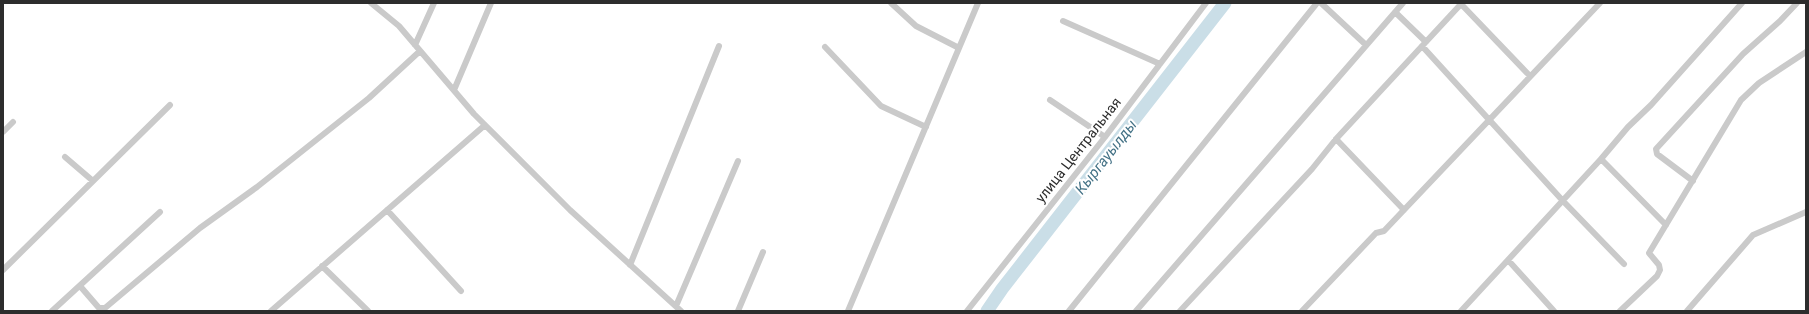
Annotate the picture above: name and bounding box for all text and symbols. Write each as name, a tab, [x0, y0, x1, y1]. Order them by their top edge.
street label: улица Центральная	[1032, 94, 1124, 206]
water label: Кыргауылды	[1071, 116, 1141, 198]

